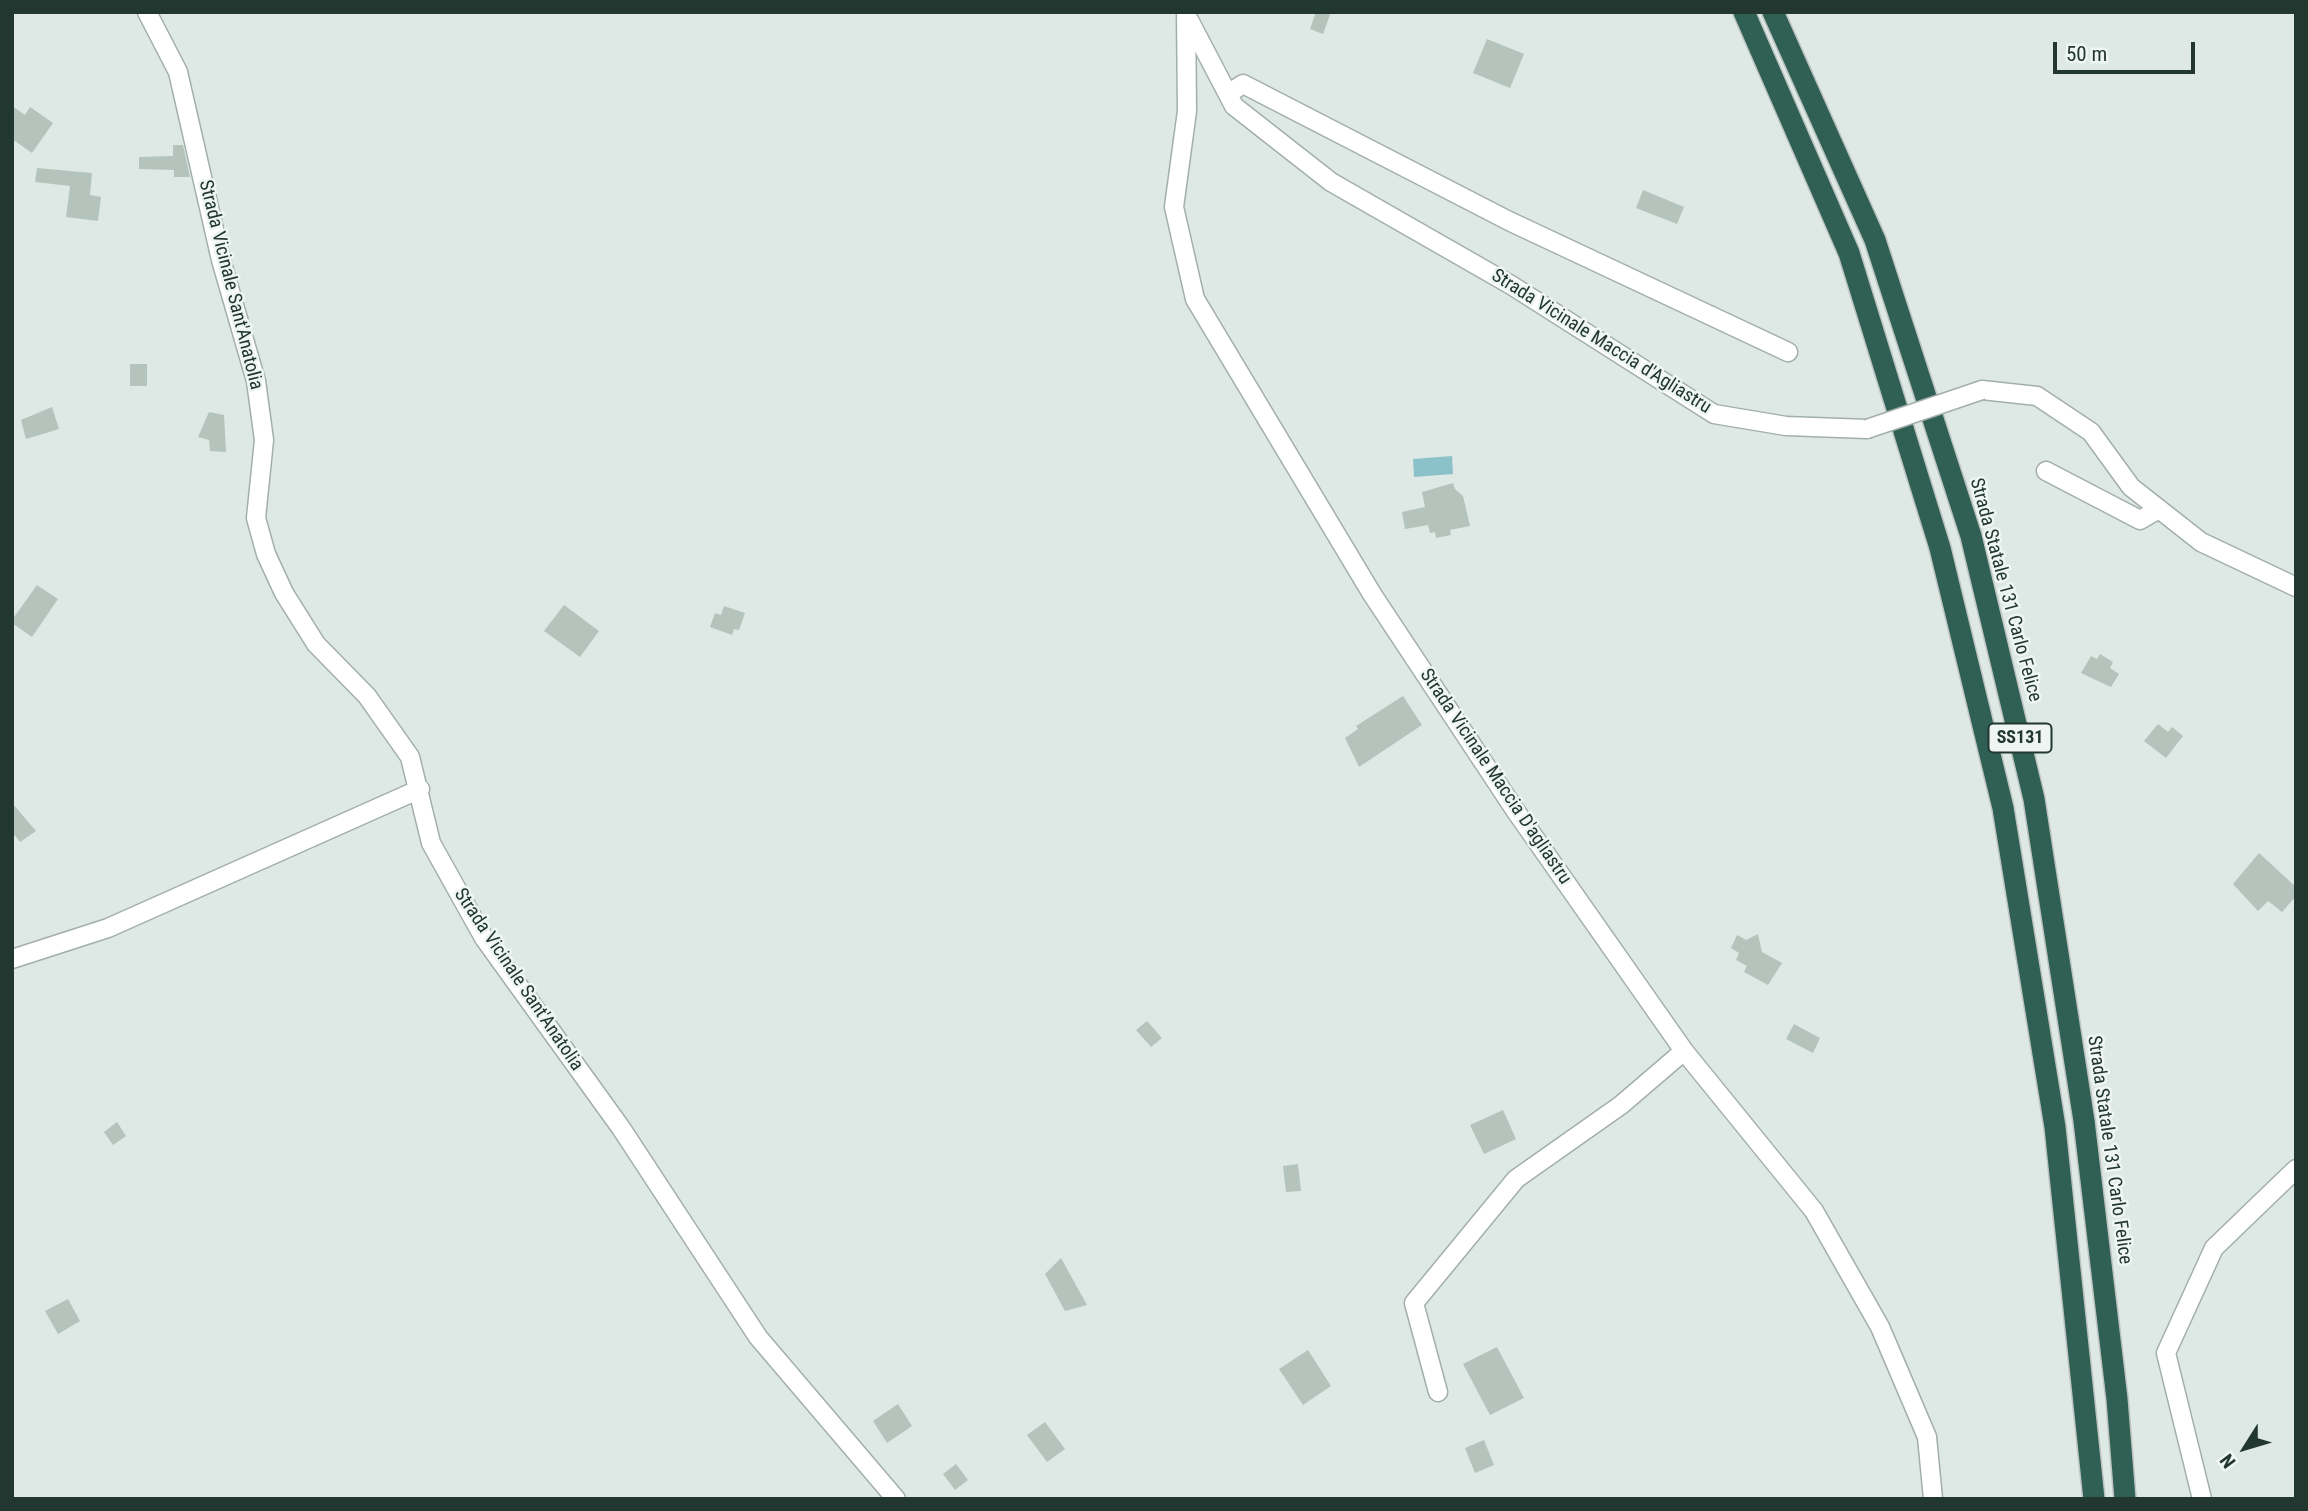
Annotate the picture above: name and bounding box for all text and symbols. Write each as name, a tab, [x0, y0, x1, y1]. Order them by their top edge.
scale bar	[2056, 28, 2198, 72]
text: 50 m	[2066, 42, 2107, 66]
street label: Strada Vicinale Sant'Anatolia	[193, 178, 267, 392]
street label: Strada Vicinale Maccia d'Agliastru	[1487, 265, 1715, 419]
street label: Strada Statale 131 Carlo Felice	[1964, 476, 2046, 704]
street label: Strada Vicinale Maccia D'agliastru	[1414, 665, 1576, 889]
road number: SS131	[1988, 724, 2052, 752]
street label: Strada Vicinale Sant'Anatolia	[448, 885, 588, 1075]
street label: Strada Statale 131 Carlo Felice	[2082, 1034, 2136, 1266]
north arrow	[2210, 1413, 2280, 1483]
text: N	[2215, 1449, 2241, 1473]

